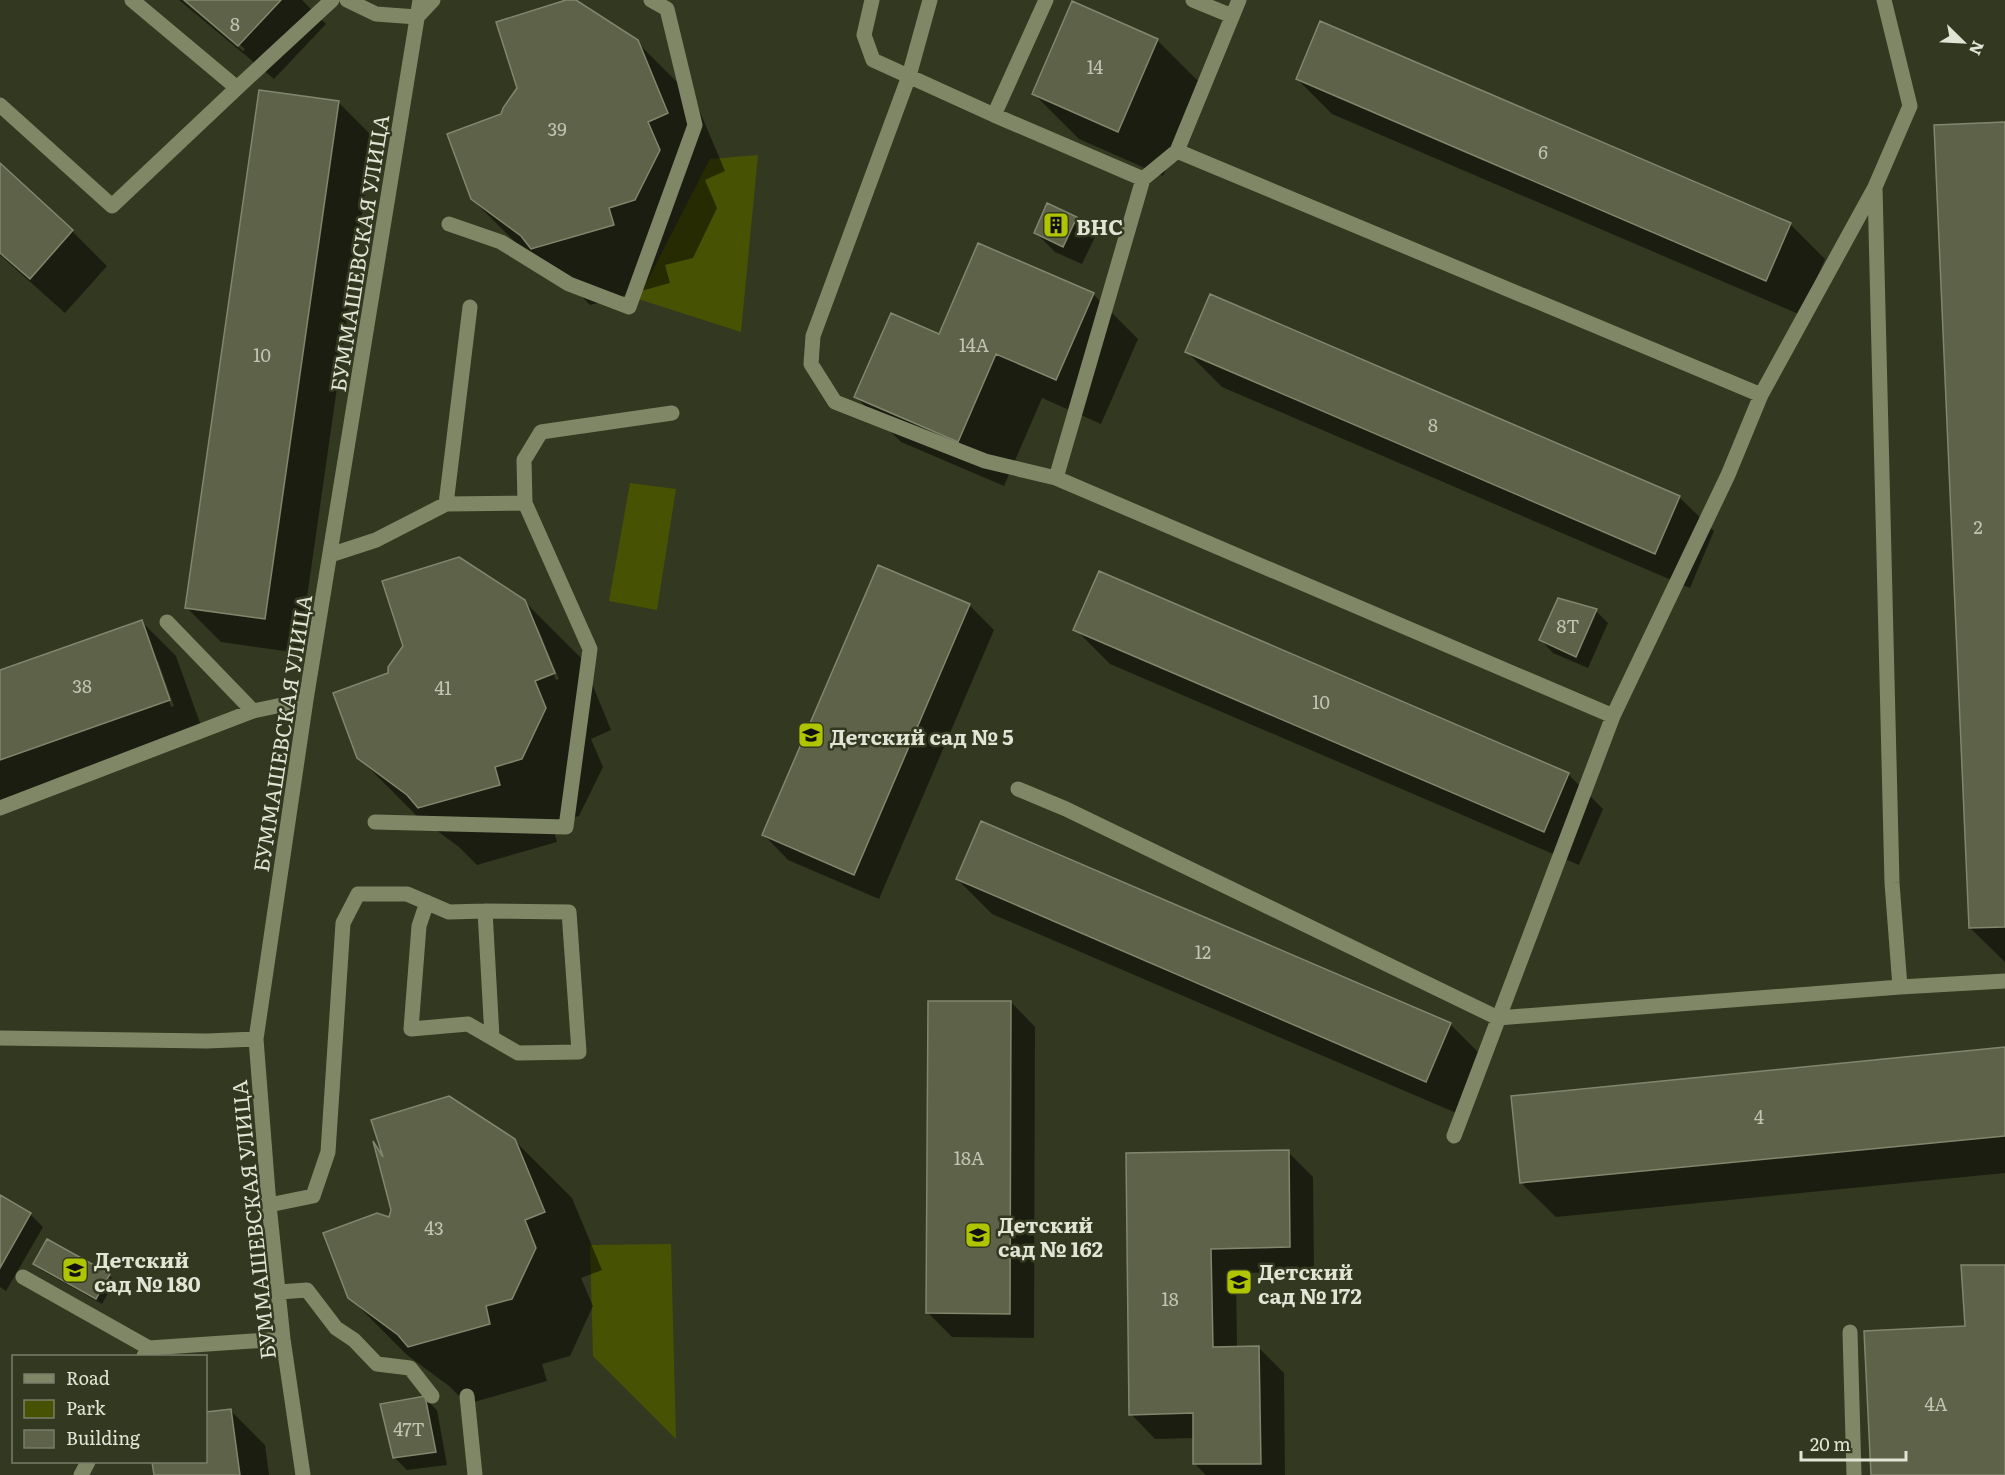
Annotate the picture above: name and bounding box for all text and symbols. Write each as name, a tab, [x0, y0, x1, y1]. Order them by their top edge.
house number: 8	[230, 10, 240, 37]
north arrow	[1933, 12, 1993, 72]
text: N	[1964, 37, 1991, 60]
house number: 14	[1087, 53, 1103, 80]
street label: БУММАШЕВСКАЯ УЛИЦА	[321, 111, 395, 394]
house number: 39	[547, 115, 567, 142]
house number: 6	[1538, 138, 1548, 165]
building icon: ВНС	[1041, 210, 1071, 240]
place label: ВНС	[1076, 210, 1123, 241]
house number: 14А	[959, 331, 989, 358]
house number: 10	[253, 341, 271, 368]
house number: 8	[1428, 411, 1438, 438]
house number: 2	[1973, 513, 1983, 540]
street label: БУММАШЕВСКАЯ УЛИЦА	[244, 591, 318, 874]
house number: 8Т	[1556, 612, 1580, 639]
house number: 38	[72, 672, 92, 699]
house number: 41	[434, 674, 452, 701]
house number: 10	[1312, 688, 1330, 715]
school or university icon: Детский сад № 5	[796, 720, 826, 750]
place label: Детский сад № 5	[830, 720, 1014, 751]
house number: 12	[1195, 938, 1211, 965]
street label: БУММАШЕВСКАЯ УЛИЦА	[222, 1078, 282, 1361]
house number: 4	[1754, 1103, 1764, 1130]
house number: 18А	[954, 1144, 984, 1171]
place label: Детский сад № 162	[998, 1208, 1103, 1263]
house number: 43	[424, 1214, 444, 1241]
school or university icon: Детский сад № 162	[963, 1220, 993, 1250]
place label: Детский сад № 180	[94, 1243, 201, 1298]
school or university icon: Детский сад № 180	[60, 1255, 90, 1285]
place label: Детский сад № 172	[1258, 1255, 1362, 1310]
school or university icon: Детский сад № 172	[1224, 1267, 1254, 1297]
house number: 18	[1161, 1285, 1179, 1312]
legend	[12, 1355, 207, 1463]
text: Road	[66, 1364, 110, 1391]
house number: 4А	[1924, 1390, 1948, 1417]
text: Park	[66, 1394, 107, 1421]
house number: 47Т	[393, 1415, 425, 1442]
text: Building	[66, 1424, 141, 1451]
scale bar	[1801, 1424, 1906, 1462]
text: 20 m	[1810, 1430, 1851, 1457]

